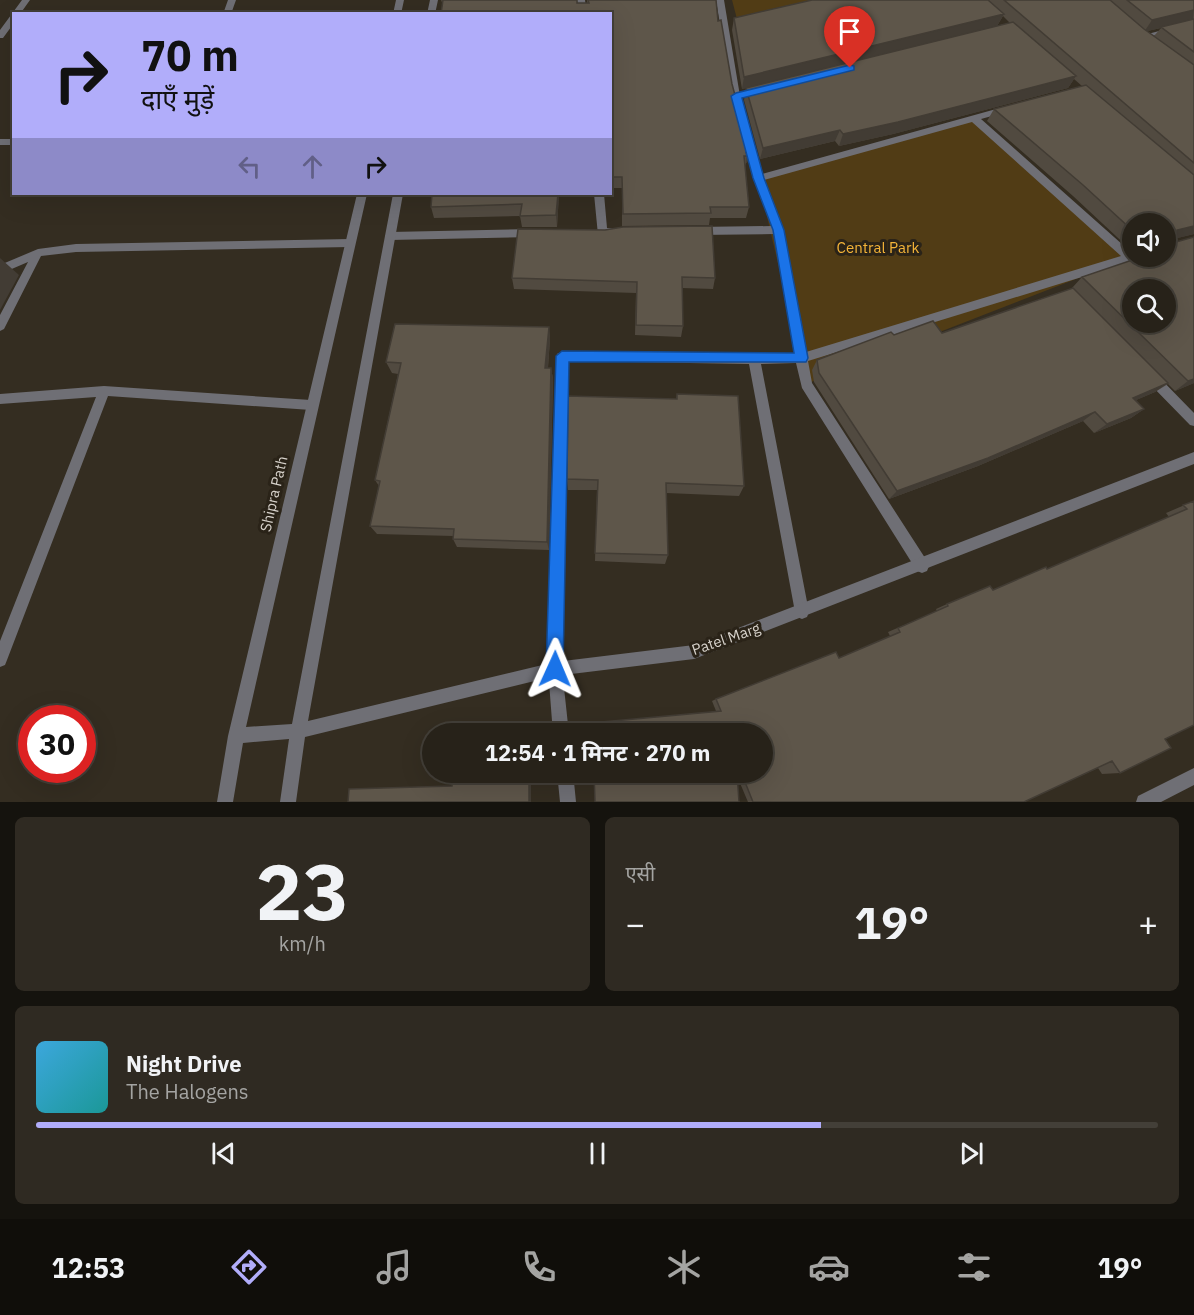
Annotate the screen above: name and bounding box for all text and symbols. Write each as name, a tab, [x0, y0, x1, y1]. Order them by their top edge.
pin	[824, 6, 875, 68]
icon: arrive	[833, 15, 866, 48]
text: 70 m	[141, 28, 239, 83]
icon: right	[42, 36, 120, 114]
text: दाएँ मुड़ें	[141, 81, 214, 116]
icon: left	[233, 150, 266, 183]
icon: ahead	[296, 150, 329, 183]
icon: right	[359, 150, 392, 183]
map controls	[1122, 213, 1176, 333]
button: sound	[1122, 213, 1176, 267]
park label: Central Park	[837, 238, 919, 257]
button: search	[1122, 279, 1176, 333]
street label: Shipra Path	[256, 454, 291, 534]
street label: Patel Marg	[689, 618, 763, 659]
position arrow	[523, 637, 587, 701]
speed limit sign: 30	[18, 705, 96, 783]
text: 12:54 · 1 मिनट · 270 m	[485, 738, 710, 767]
text: 23	[255, 840, 349, 941]
text: एसी	[626, 860, 655, 887]
text: 19°	[854, 893, 929, 951]
text: −	[626, 902, 645, 945]
text: +	[1138, 902, 1158, 945]
text: km/h	[279, 930, 326, 957]
text: Night Drive	[126, 1049, 242, 1078]
text: The Halogens	[126, 1078, 248, 1105]
icon: previous	[207, 1137, 240, 1170]
icon: pause	[581, 1137, 614, 1170]
icon: next	[955, 1137, 988, 1170]
icon: directions	[228, 1246, 270, 1288]
icon: music	[373, 1246, 415, 1288]
icon: phone	[518, 1246, 560, 1288]
icon: climate	[663, 1246, 705, 1288]
icon: car	[808, 1246, 850, 1288]
icon: filters	[953, 1246, 995, 1288]
text: 12:53	[51, 1250, 125, 1285]
text: 19°	[1097, 1250, 1142, 1285]

